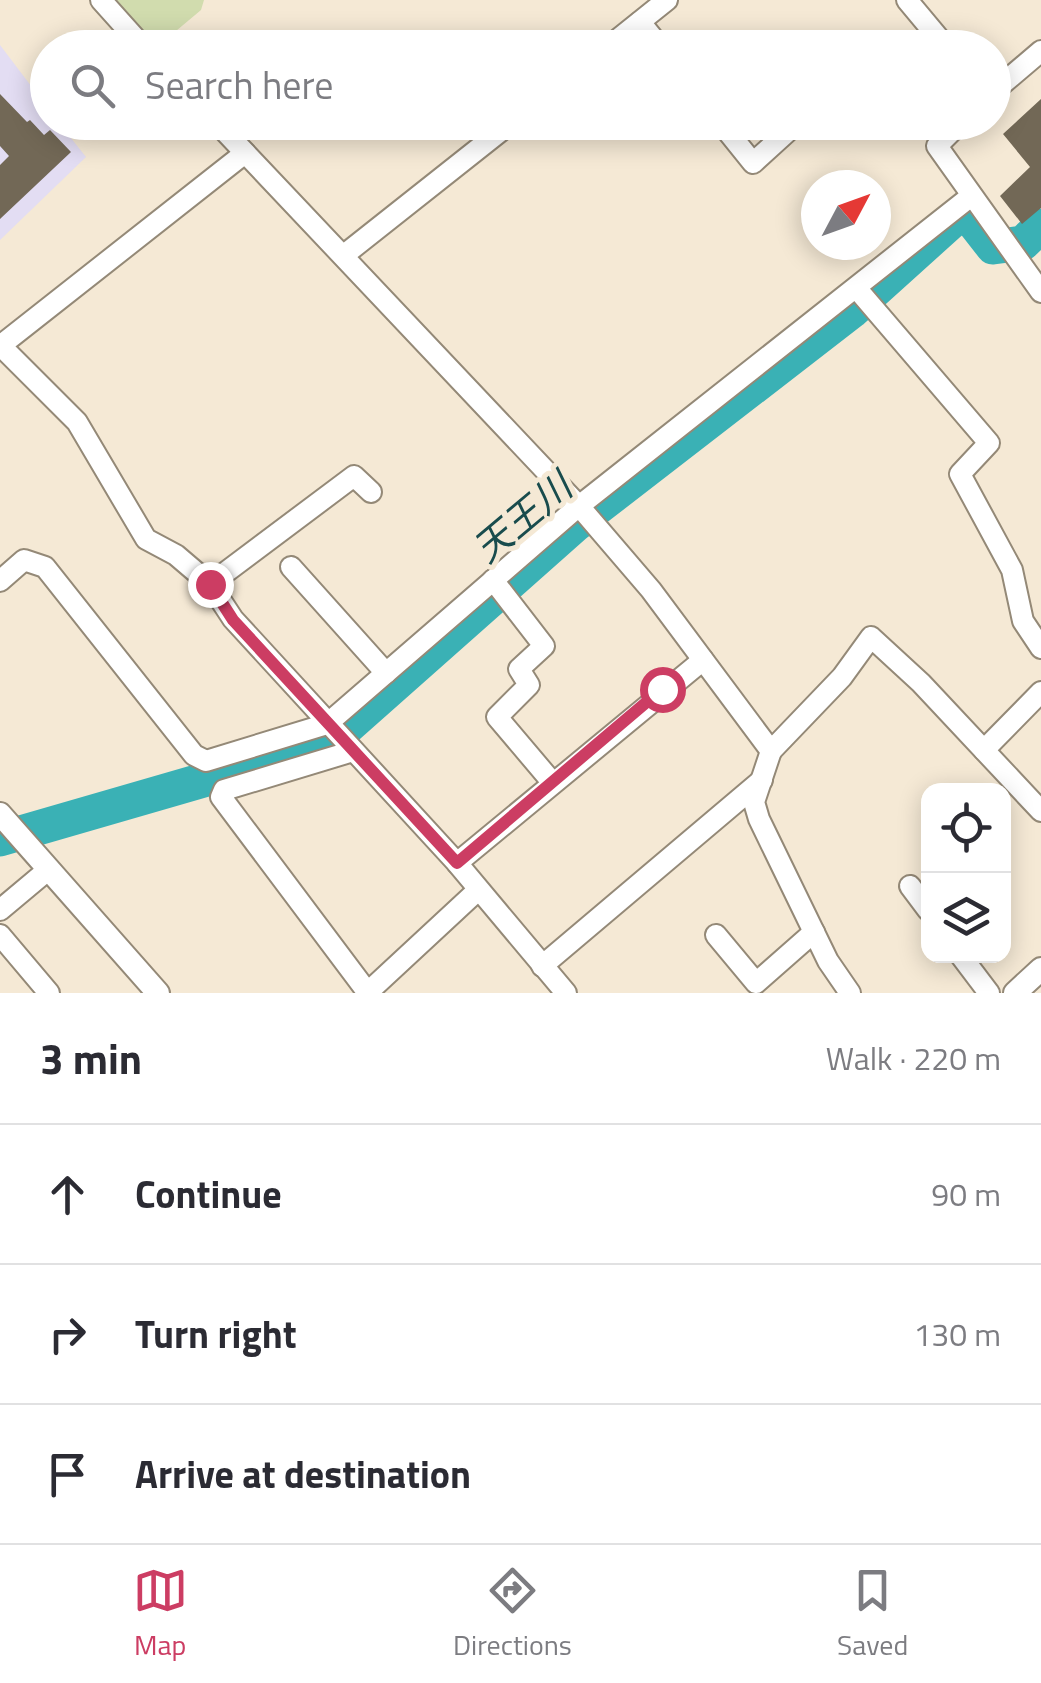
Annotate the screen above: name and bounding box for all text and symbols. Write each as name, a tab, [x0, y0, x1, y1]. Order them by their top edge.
search box	[30, 30, 1011, 140]
text: Search here	[145, 56, 333, 114]
icon: search	[65, 58, 120, 113]
north arrow	[801, 170, 891, 260]
water label: 天王川	[460, 456, 587, 576]
route end	[188, 562, 234, 608]
route start	[640, 667, 686, 713]
map controls	[921, 783, 1011, 963]
button: locate	[921, 783, 1011, 873]
button: layers	[921, 873, 1011, 963]
text: 3 min	[40, 1026, 142, 1090]
text: Walk · 220 m	[826, 1034, 1001, 1082]
text: Continue	[135, 1165, 282, 1223]
icon: ahead	[40, 1167, 95, 1222]
text: 90 m	[931, 1170, 1001, 1218]
text: Turn right	[135, 1305, 297, 1363]
icon: right	[40, 1307, 95, 1362]
text: 130 m	[913, 1310, 1001, 1358]
text: Arrive at destination	[135, 1445, 471, 1503]
icon: arrive	[40, 1447, 95, 1502]
tab: Map	[133, 1563, 188, 1666]
tab: Directions	[453, 1563, 572, 1666]
tab: Saved	[837, 1563, 908, 1666]

